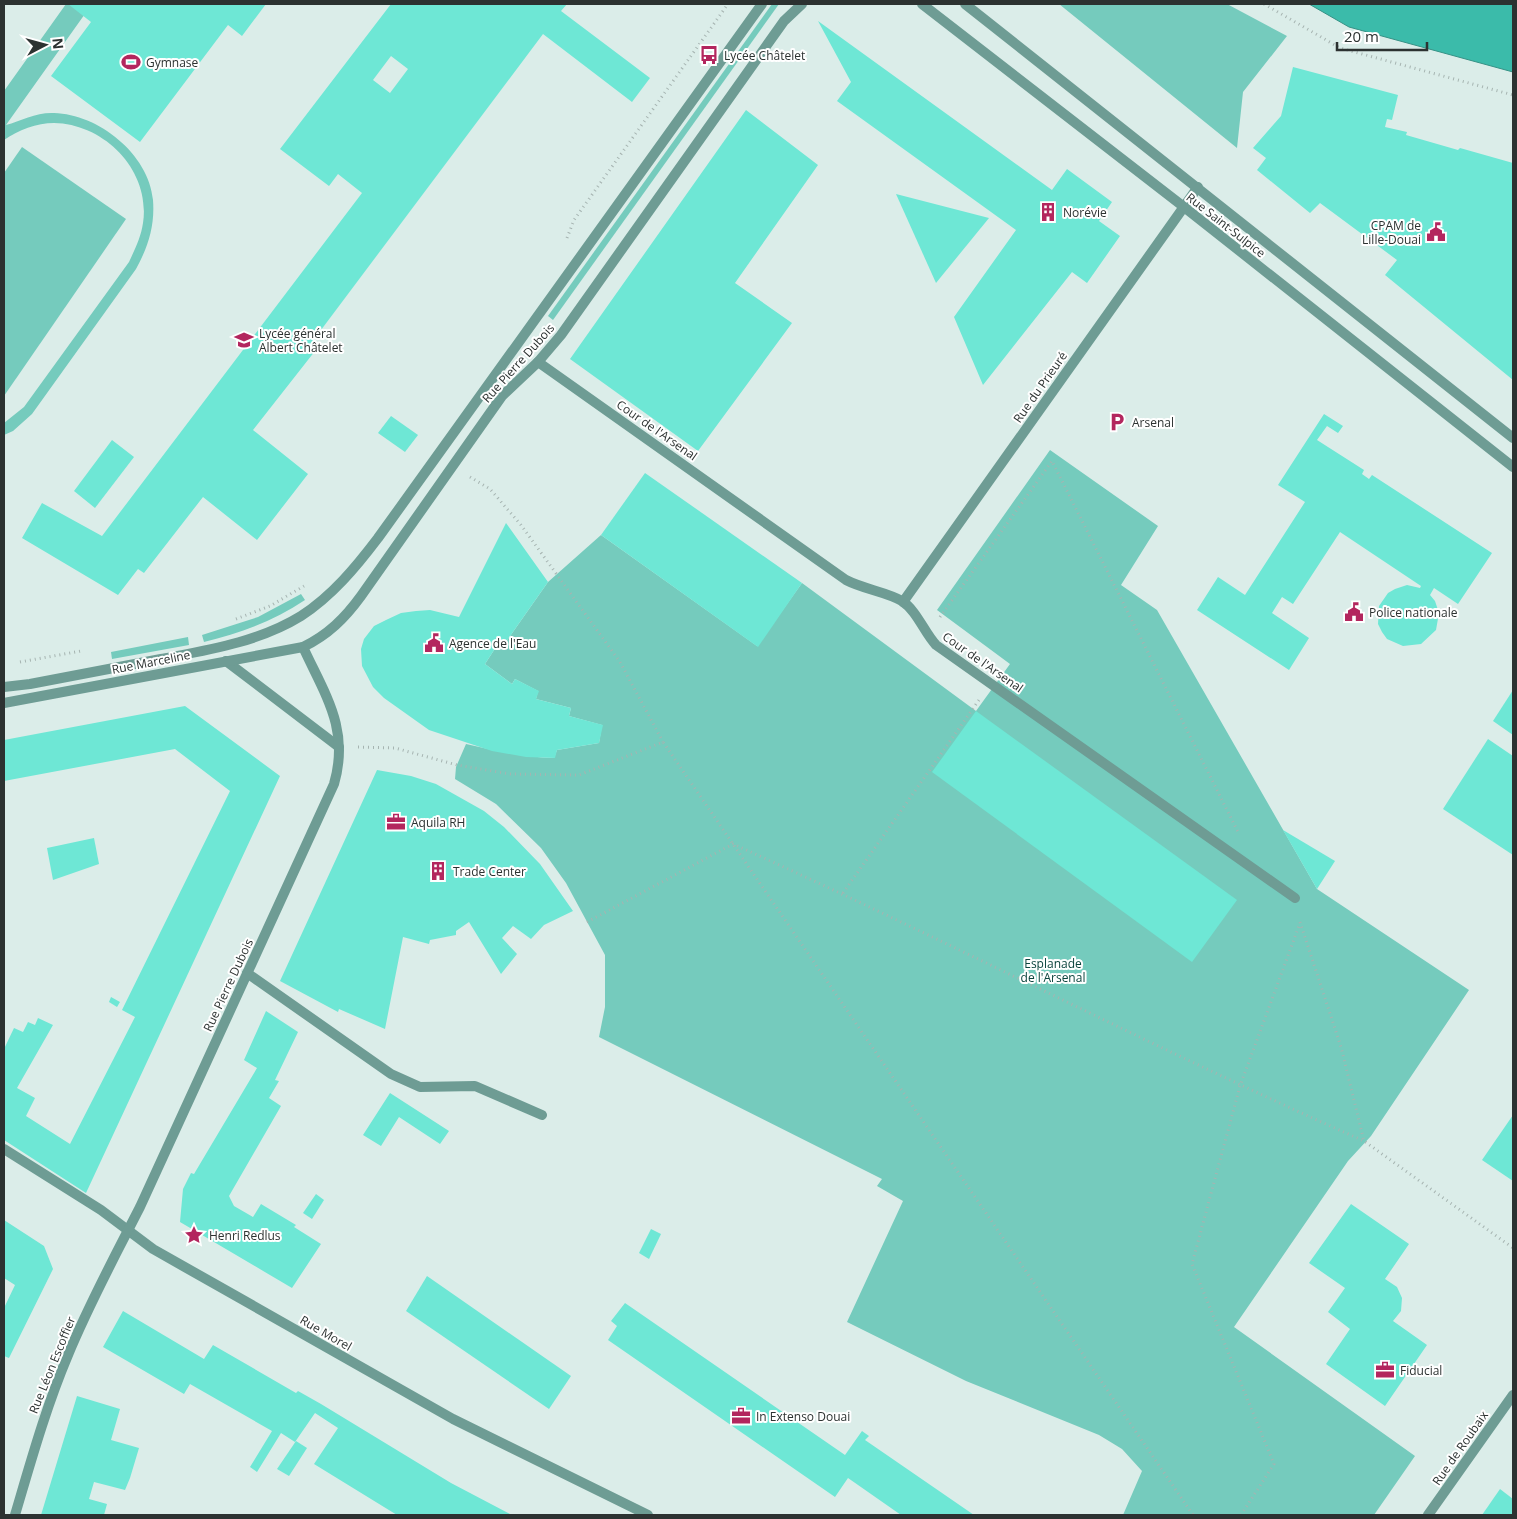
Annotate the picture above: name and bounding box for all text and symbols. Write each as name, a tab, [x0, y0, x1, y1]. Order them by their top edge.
north arrow	[20, 20, 70, 70]
scale bar	[1337, 20, 1427, 52]
text: 20 m	[1344, 26, 1379, 46]
text: N	[48, 37, 68, 50]
bus stop icon: Lycée Châtelet	[698, 44, 720, 66]
place label: Lycée Châtelet	[724, 47, 805, 64]
sports icon: Gymnase	[120, 51, 142, 73]
place label: Gymnase	[146, 54, 199, 71]
street label: Rue Saint-Sulpice	[1183, 189, 1269, 261]
building icon: Norévie	[1037, 201, 1059, 223]
place label: Norévie	[1063, 204, 1107, 221]
place label: CPAM de Lille-Douai	[1362, 217, 1421, 248]
public building icon: CPAM de Lille-Douai	[1425, 221, 1447, 243]
street label: Rue Pierre Dubois	[478, 320, 558, 406]
place label: Lycée général Albert Châtelet	[259, 325, 343, 356]
school or university icon: Lycée général Albert Châtelet	[233, 329, 255, 351]
street label: Rue du Prieuré	[1009, 348, 1071, 426]
street label: Cour de l'Arsenal	[613, 396, 701, 464]
parking icon: Arsenal	[1106, 411, 1128, 433]
place label: Arsenal	[1132, 414, 1174, 431]
public building icon: Police nationale	[1343, 601, 1365, 623]
place label: Police nationale	[1369, 604, 1458, 621]
street label: Cour de l'Arsenal	[939, 628, 1027, 696]
public building icon: Agence de l'Eau	[423, 632, 445, 654]
place label: Agence de l'Eau	[449, 635, 536, 652]
street label: Rue Marceline	[110, 646, 192, 678]
office icon: Aquila RH	[385, 811, 407, 833]
place label: Aquila RH	[411, 814, 465, 831]
building icon: Trade Center	[427, 860, 449, 882]
place label: Trade Center	[453, 863, 526, 880]
street label: Rue Pierre Dubois	[199, 936, 257, 1034]
park label: Esplanade de l'Arsenal	[1021, 955, 1085, 986]
place icon: Henri Redlus	[183, 1224, 205, 1246]
place label: Henri Redlus	[209, 1227, 281, 1244]
street label: Rue Morel	[297, 1311, 355, 1355]
street label: Rue Léon Escoffier	[25, 1314, 79, 1416]
office icon: Fiducial	[1374, 1359, 1396, 1381]
place label: Fiducial	[1400, 1362, 1442, 1379]
office icon: In Extenso Douai	[730, 1405, 752, 1427]
street label: Rue de Roubaix	[1428, 1407, 1492, 1489]
place label: In Extenso Douai	[756, 1408, 850, 1425]

